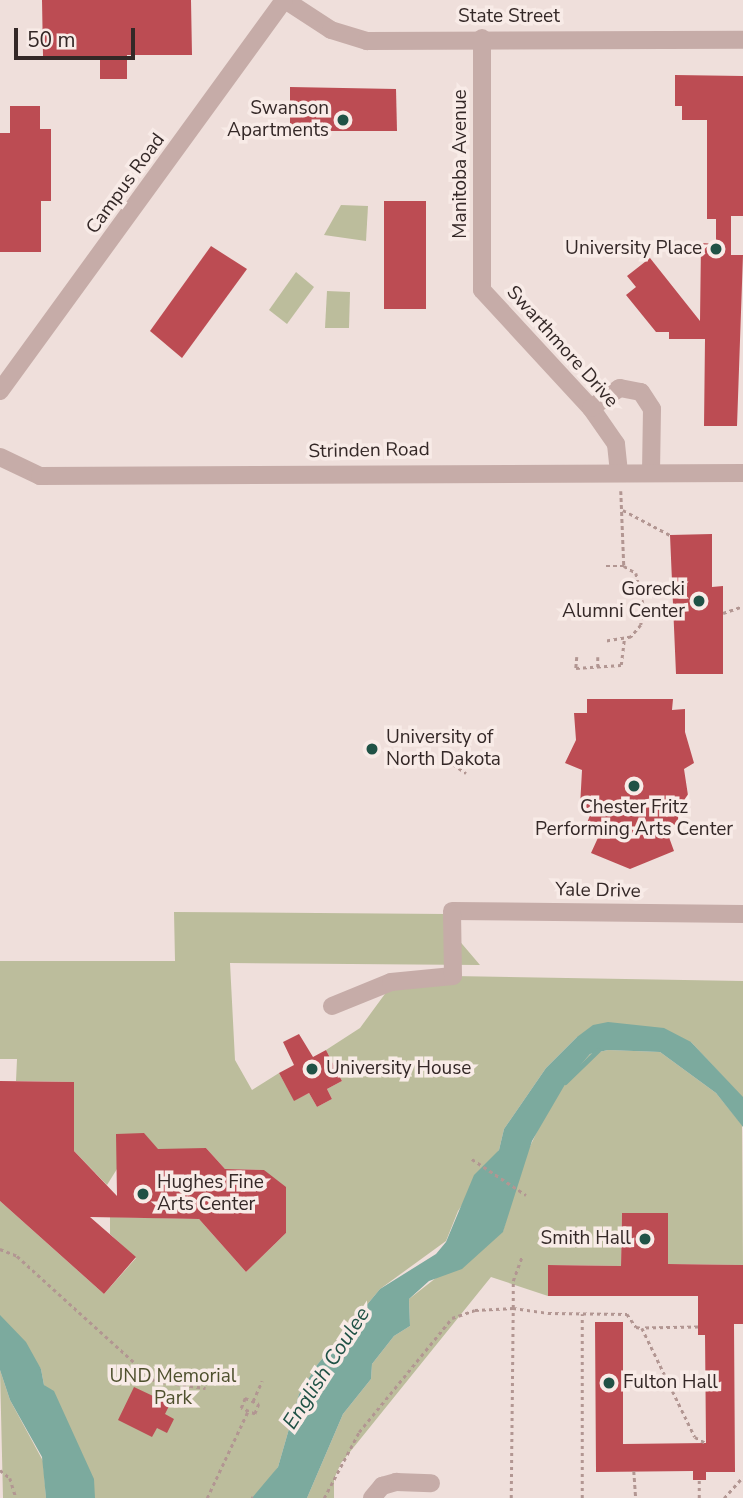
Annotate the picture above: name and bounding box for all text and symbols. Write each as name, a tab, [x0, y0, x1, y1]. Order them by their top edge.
street label: State Street	[458, 6, 560, 28]
scale bar	[18, 14, 138, 58]
text: 50 m	[27, 26, 76, 54]
street label: Manitoba Avenue	[450, 89, 472, 239]
place label: Swanson Apartments	[227, 98, 329, 142]
marker: Swanson Apartments	[335, 112, 351, 128]
street label: Campus Road	[82, 129, 170, 239]
place label: University Place	[565, 238, 702, 260]
marker: University Place	[708, 241, 724, 257]
street label: Swarthmore Drive	[501, 282, 623, 412]
street label: Strinden Road	[308, 439, 430, 463]
place label: Gorecki Alumni Center	[562, 579, 685, 623]
marker: Gorecki Alumni Center	[691, 593, 707, 609]
place label: University of North Dakota	[386, 727, 501, 771]
marker: University of North Dakota	[364, 741, 380, 757]
marker: Chester Fritz Performing Arts Center	[626, 778, 642, 794]
place label: Chester Fritz Performing Arts Center	[535, 797, 733, 841]
street label: Yale Drive	[555, 879, 641, 903]
place label: University House	[326, 1058, 471, 1080]
marker: University House	[304, 1061, 320, 1077]
place label: Hughes Fine Arts Center	[157, 1172, 264, 1216]
marker: Hughes Fine Arts Center	[135, 1186, 151, 1202]
place label: Smith Hall	[541, 1228, 631, 1250]
marker: Smith Hall	[637, 1231, 653, 1247]
water label: English Coulee	[277, 1302, 375, 1434]
park label: UND Memorial Park	[110, 1366, 236, 1410]
place label: Fulton Hall	[623, 1372, 718, 1394]
marker: Fulton Hall	[601, 1375, 617, 1391]

